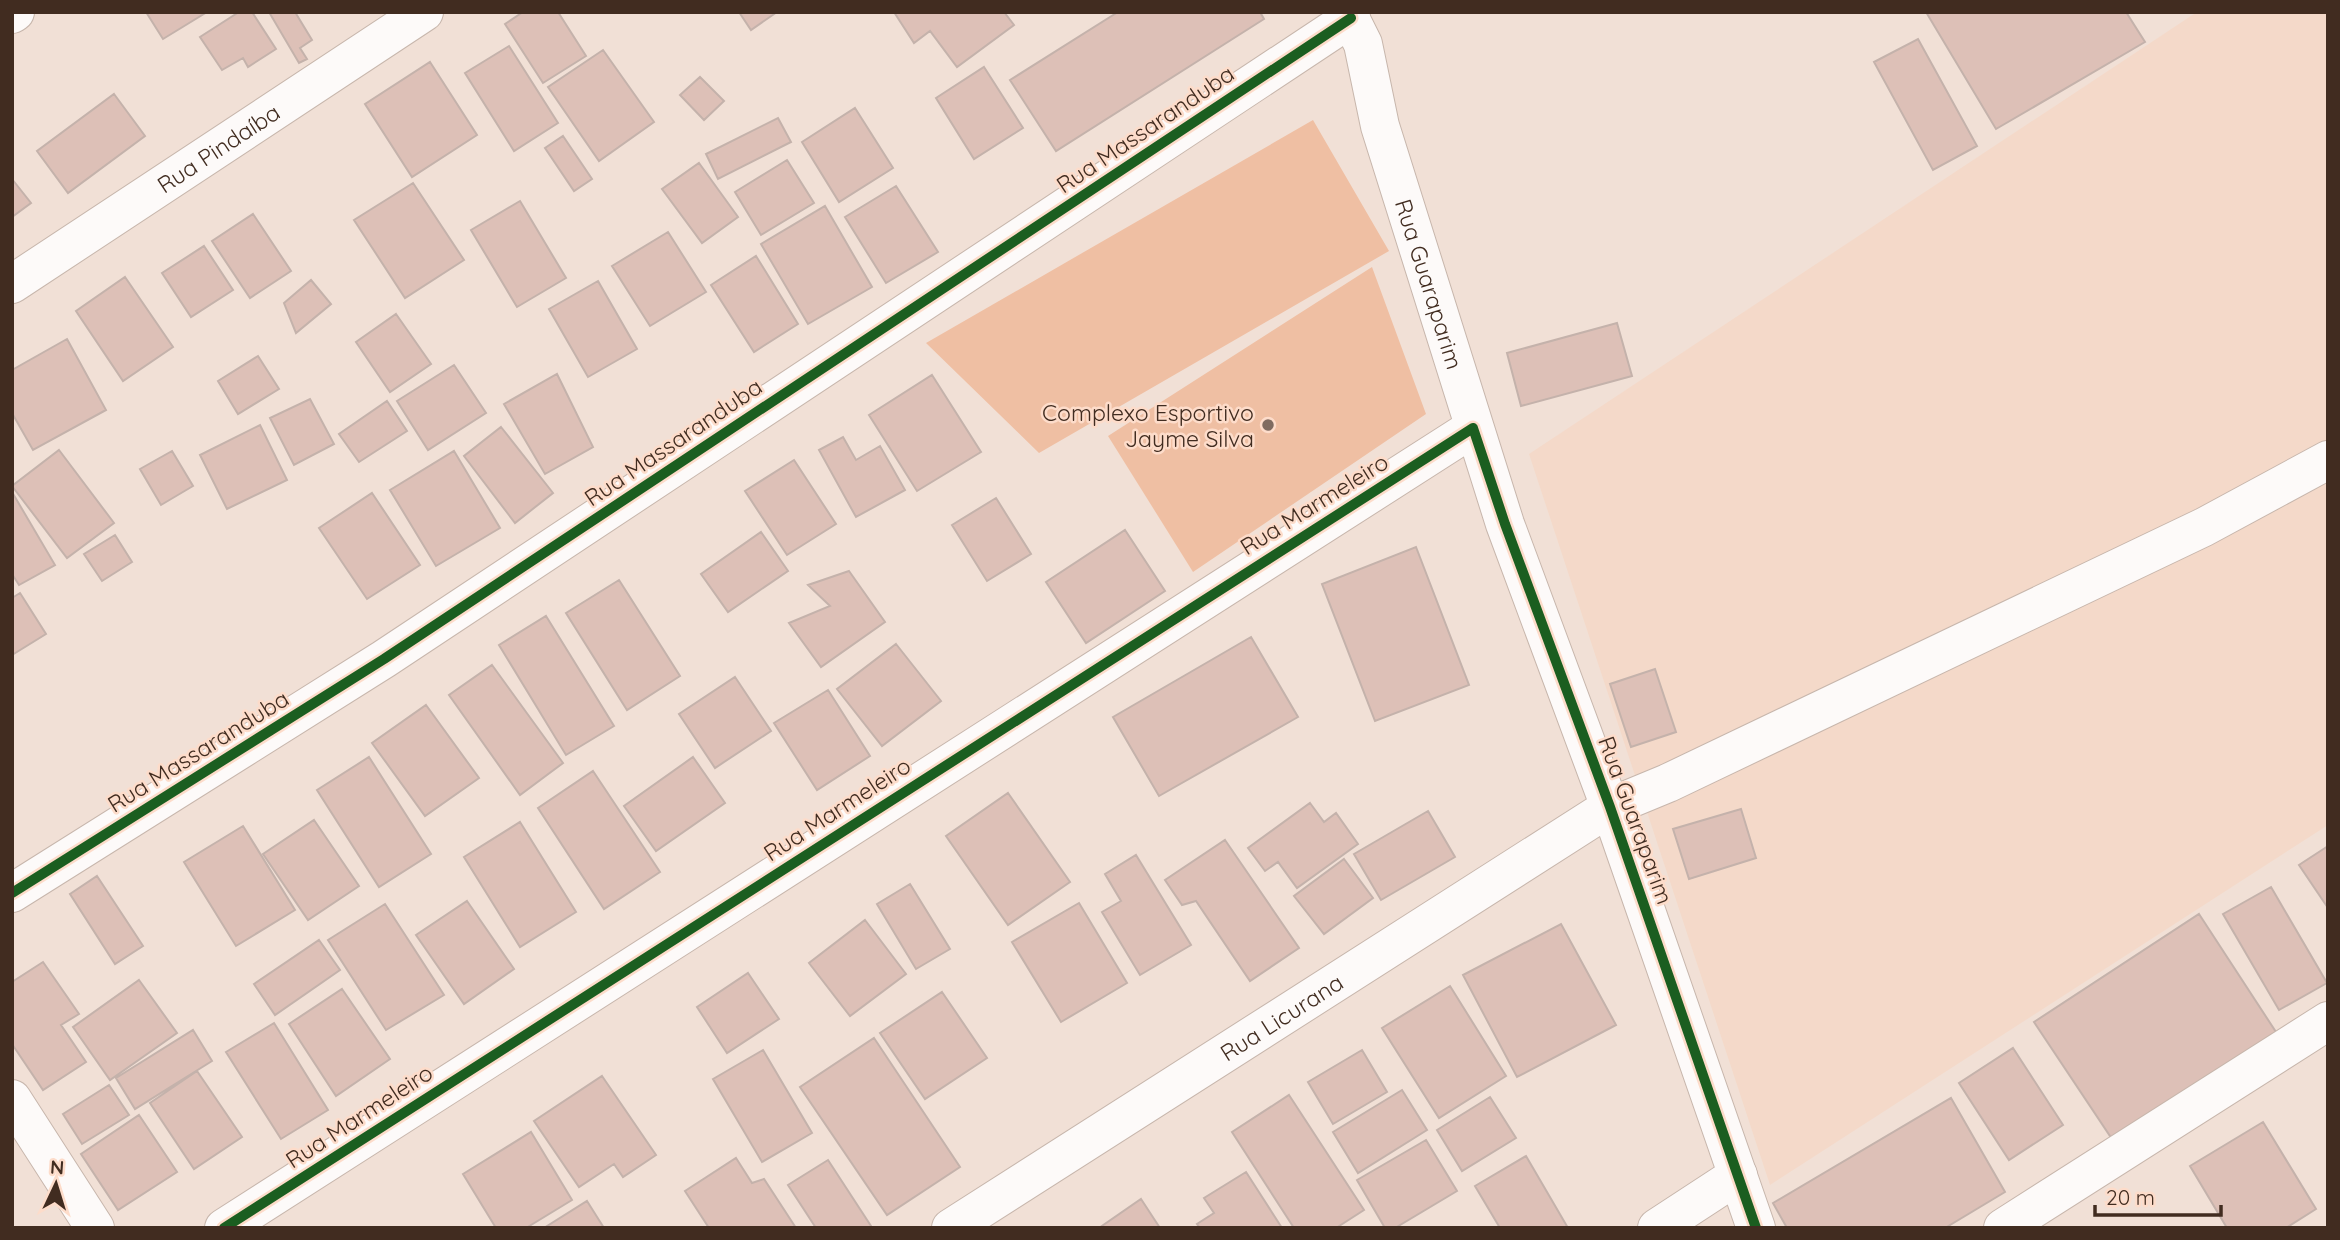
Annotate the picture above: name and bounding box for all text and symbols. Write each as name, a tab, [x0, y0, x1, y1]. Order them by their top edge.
street label: Rua Massaranduba	[1051, 59, 1239, 199]
street label: Rua Pindaíba	[151, 97, 285, 199]
street label: Rua Guaraparim	[1389, 195, 1470, 373]
street label: Rua Massaranduba	[579, 372, 767, 512]
place label: Complexo Esportivo Jayme Silva	[1042, 398, 1254, 453]
marker: Complexo Esportivo Jayme Silva	[1260, 417, 1276, 433]
street label: Rua Marmeleiro	[1234, 447, 1394, 561]
street label: Rua Massaranduba	[102, 684, 294, 818]
street label: Rua Guaraparim	[1592, 732, 1680, 908]
street label: Rua Marmeleiro	[758, 751, 916, 867]
street label: Rua Licurana	[1214, 967, 1348, 1067]
street label: Rua Marmeleiro	[280, 1058, 438, 1174]
north arrow	[21, 1149, 91, 1219]
text: N	[49, 1155, 65, 1179]
scale bar	[2095, 1174, 2221, 1218]
text: 20 m	[2106, 1184, 2155, 1210]

